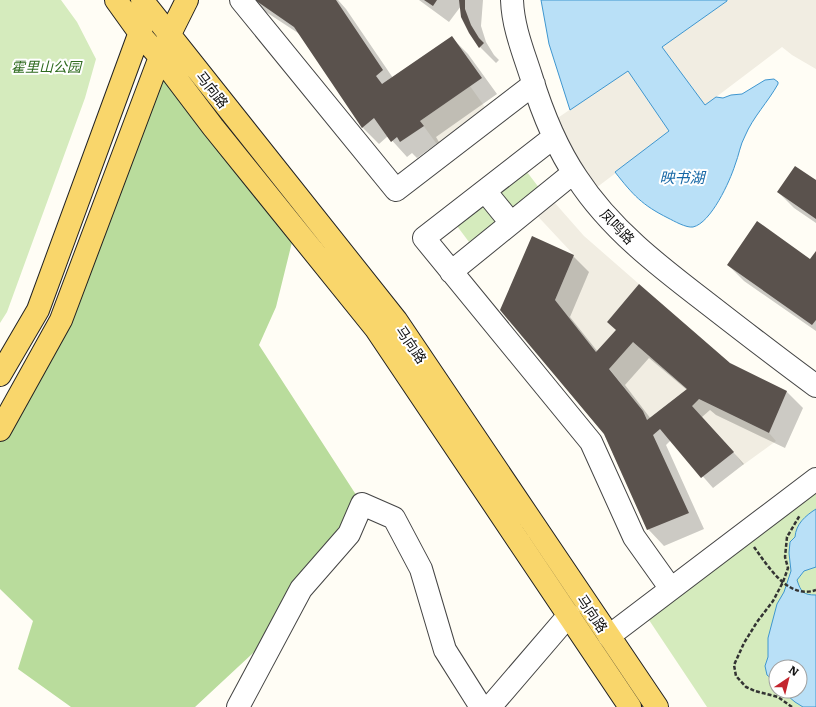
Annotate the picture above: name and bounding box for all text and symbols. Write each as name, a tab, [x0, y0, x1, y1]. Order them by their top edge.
park label: 霍里山公园	[11, 56, 83, 76]
street label: 马向路	[192, 66, 234, 112]
water label: 映书湖	[659, 165, 706, 188]
street label: 凤鸣路	[596, 204, 640, 248]
street label: 马向路	[392, 321, 432, 367]
street label: 马向路	[573, 590, 613, 636]
north arrow	[768, 659, 808, 699]
text: N	[786, 661, 803, 679]

